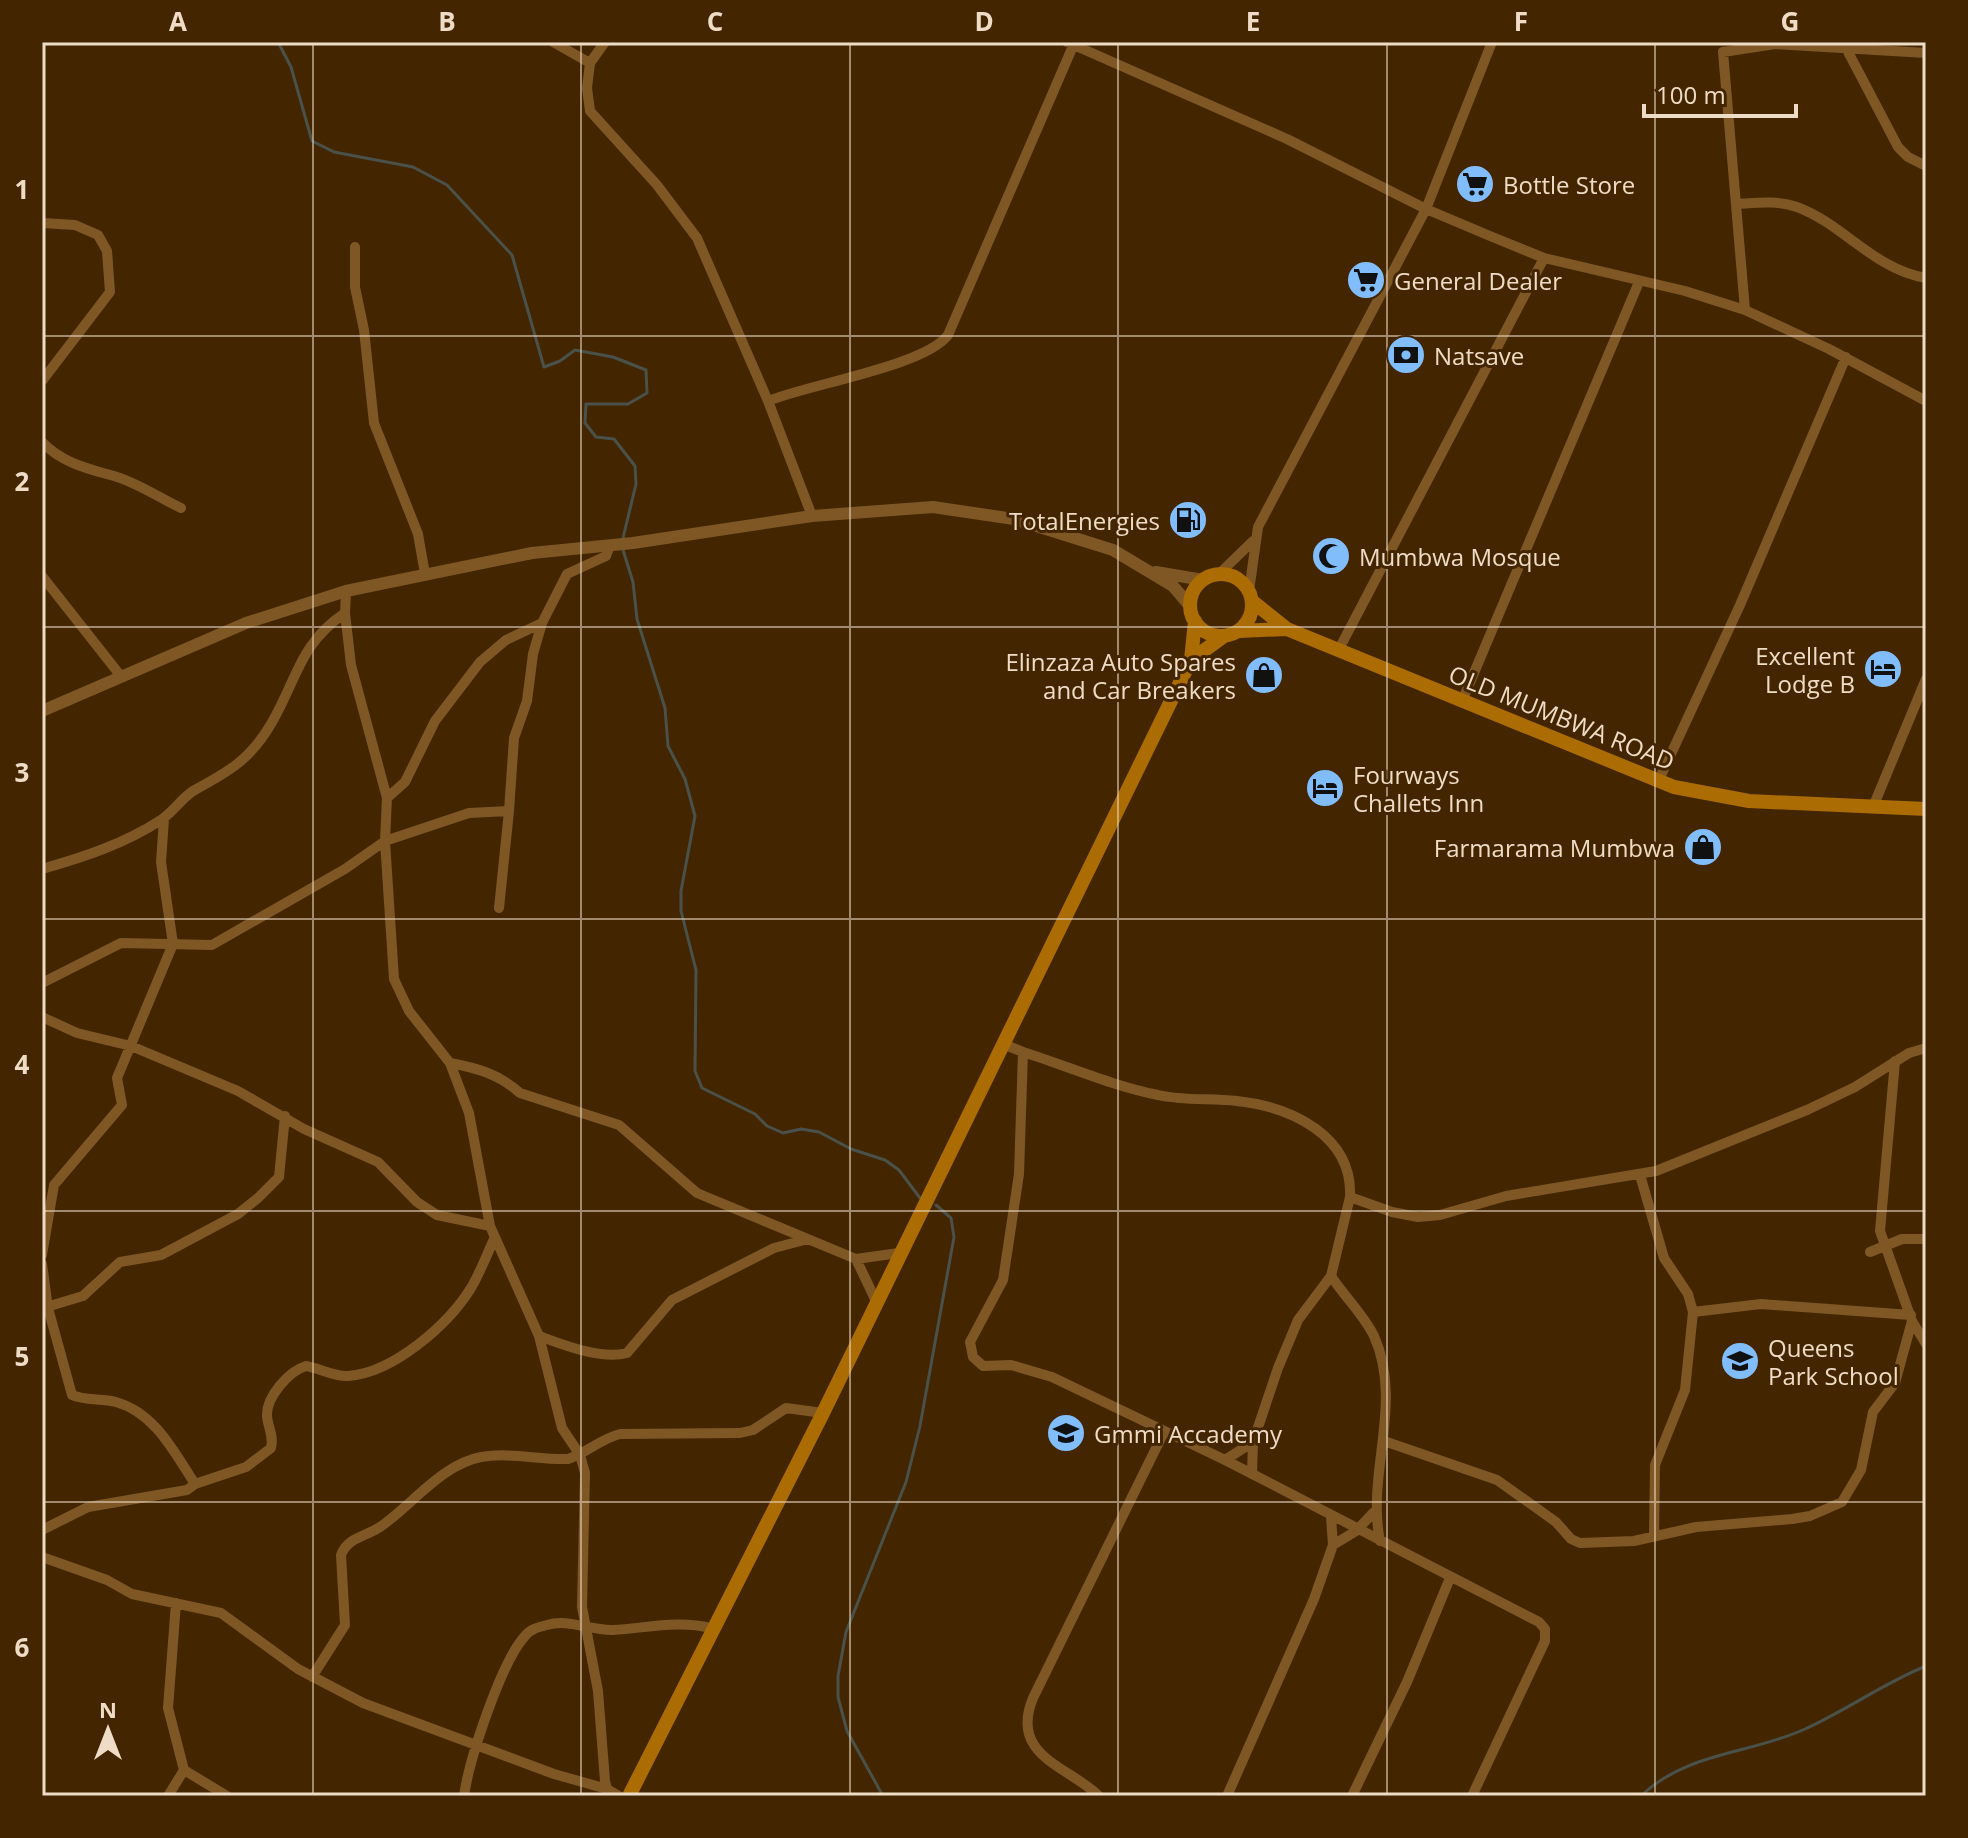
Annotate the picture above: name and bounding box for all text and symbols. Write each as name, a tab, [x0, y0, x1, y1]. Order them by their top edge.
text: A	[169, 3, 187, 39]
text: B	[438, 3, 456, 39]
text: C	[707, 3, 723, 39]
text: D	[974, 3, 994, 39]
text: E	[1246, 3, 1260, 39]
text: F	[1514, 3, 1528, 39]
text: G	[1781, 3, 1799, 39]
scale bar	[1644, 68, 1796, 118]
text: 100 m	[1656, 78, 1726, 111]
supermarket icon: Bottle Store	[1454, 163, 1496, 205]
place label: Bottle Store	[1503, 168, 1635, 201]
text: 1	[15, 171, 29, 207]
supermarket icon: General Dealer	[1345, 259, 1387, 301]
place label: General Dealer	[1394, 264, 1562, 297]
bank icon: Natsave	[1385, 334, 1427, 376]
place label: Natsave	[1434, 339, 1524, 372]
text: 2	[15, 463, 30, 499]
fuel station icon: TotalEnergies	[1167, 499, 1209, 541]
place label: TotalEnergies	[1009, 504, 1160, 537]
mosque icon: Mumbwa Mosque	[1310, 535, 1352, 577]
place label: Mumbwa Mosque	[1359, 540, 1561, 573]
place label: Excellent Lodge B	[1755, 639, 1855, 700]
place label: Elinzaza Auto Spares and Car Breakers	[1005, 645, 1236, 706]
hotel icon: Excellent Lodge B	[1862, 648, 1904, 690]
shop icon: Elinzaza Auto Spares and Car Breakers	[1243, 654, 1285, 696]
street label: OLD MUMBWA ROAD	[1444, 657, 1680, 777]
text: 3	[15, 754, 29, 790]
place label: Fourways Challets Inn	[1353, 758, 1484, 819]
hotel icon: Fourways Challets Inn	[1304, 767, 1346, 809]
shop icon: Farmarama Mumbwa	[1682, 826, 1724, 868]
place label: Farmarama Mumbwa	[1434, 831, 1675, 864]
text: 4	[15, 1046, 30, 1082]
place label: Queens Park School	[1768, 1331, 1899, 1392]
text: 5	[15, 1338, 29, 1374]
school or university icon: Queens Park School	[1719, 1340, 1761, 1382]
school or university icon: Gmmi Accademy	[1045, 1412, 1087, 1454]
place label: Gmmi Accademy	[1094, 1417, 1283, 1450]
text: 6	[15, 1629, 30, 1665]
north arrow	[68, 1690, 148, 1770]
text: N	[99, 1694, 117, 1724]

